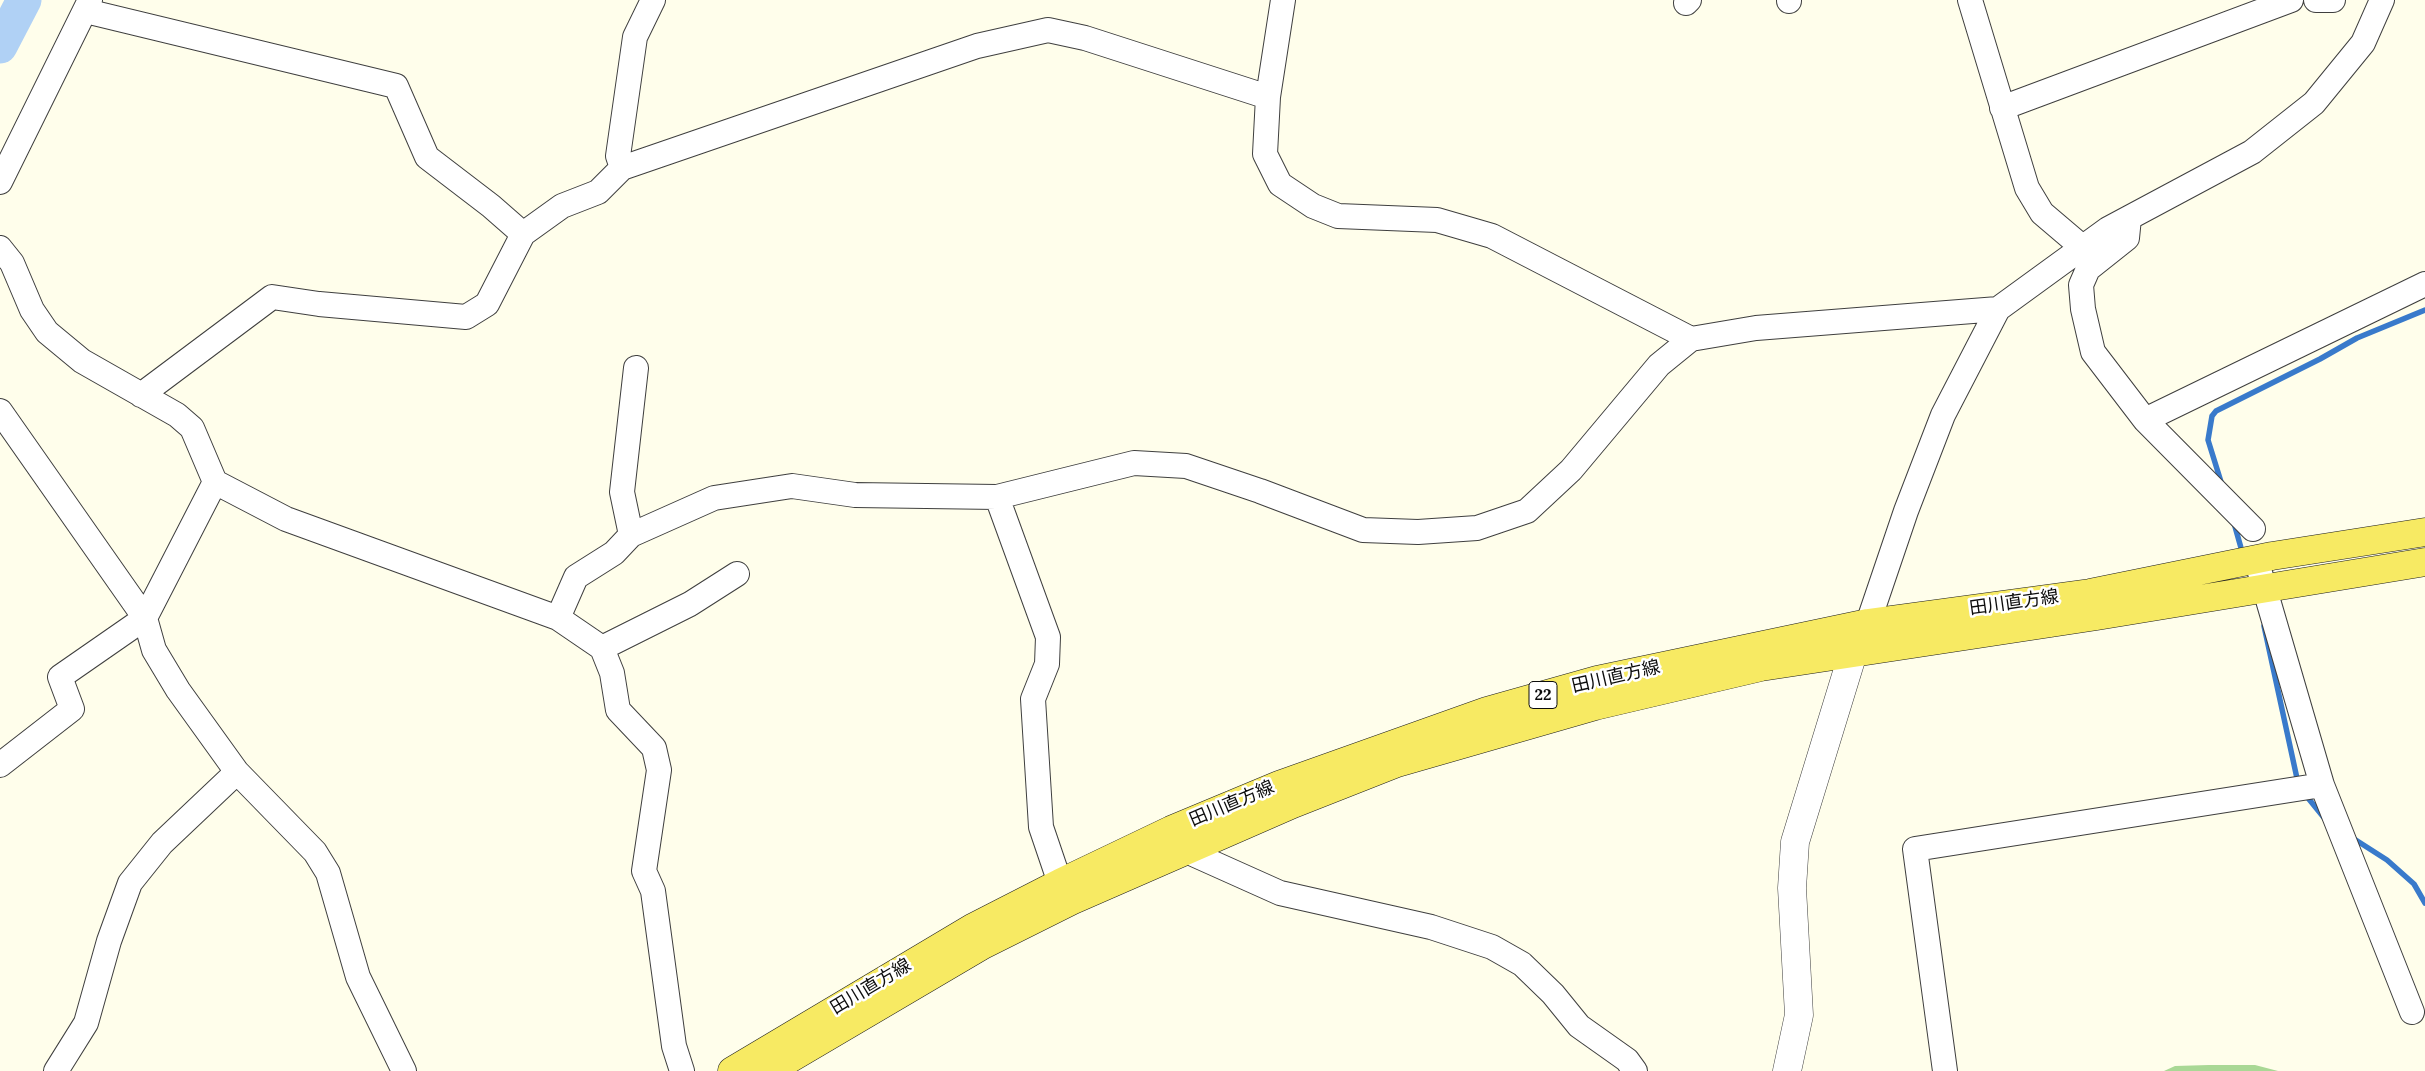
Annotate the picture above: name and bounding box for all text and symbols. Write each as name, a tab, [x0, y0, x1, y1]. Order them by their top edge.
street label: 田川直方線	[1968, 586, 2060, 620]
street label: 田川直方線	[1570, 656, 1662, 698]
road number: 22	[1529, 682, 1557, 708]
street label: 田川直方線	[1186, 776, 1278, 832]
street label: 田川直方線	[827, 955, 915, 1019]

